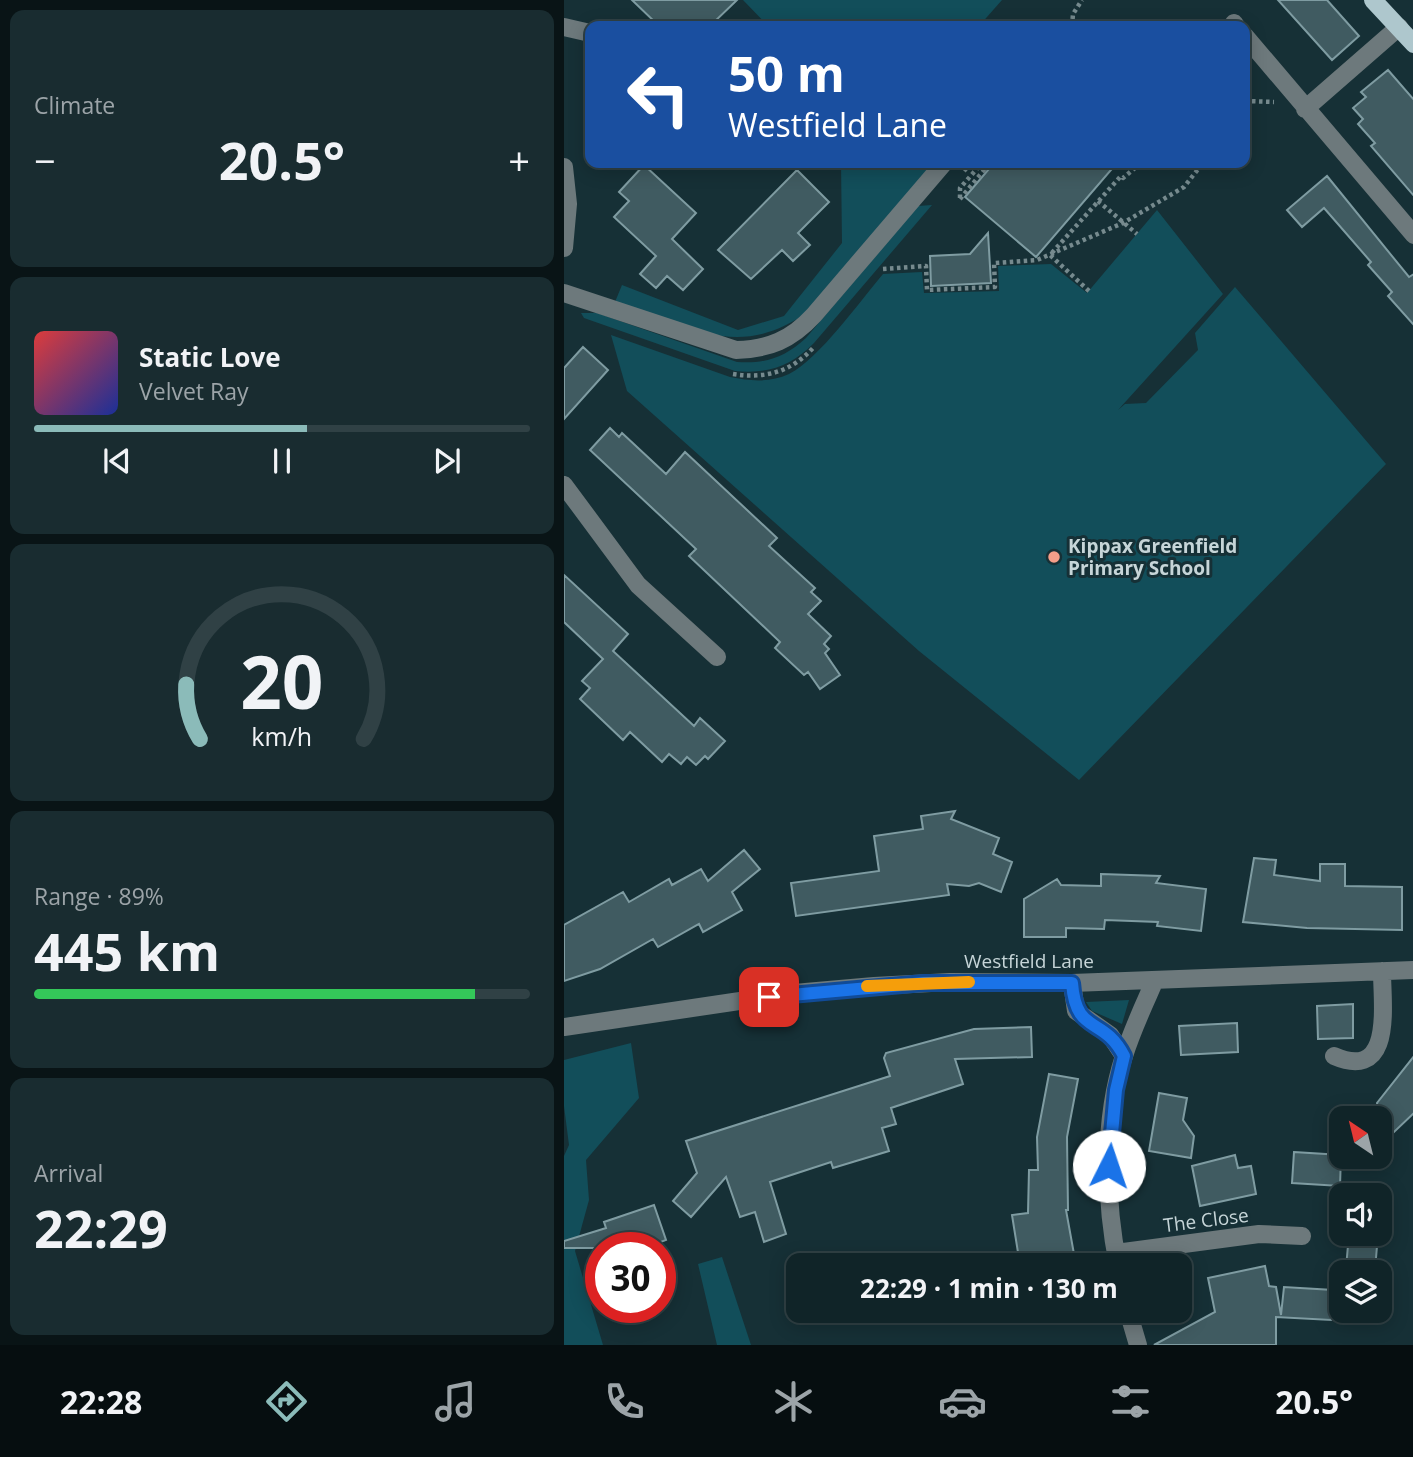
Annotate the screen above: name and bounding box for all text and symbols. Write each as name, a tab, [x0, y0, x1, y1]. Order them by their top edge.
text: 50 m	[728, 40, 845, 106]
icon: left	[613, 49, 704, 140]
text: Climate	[34, 89, 115, 121]
text: Westfield Lane	[728, 103, 947, 146]
text: 20.5°	[219, 124, 345, 195]
text: −	[34, 134, 56, 186]
text: +	[508, 134, 530, 186]
text: Static Love	[139, 339, 281, 375]
text: Velvet Ray	[139, 375, 249, 407]
icon: previous	[98, 442, 136, 480]
icon: pause	[263, 442, 301, 480]
icon: next	[428, 442, 466, 480]
place label: Kippax Greenfield Primary School	[1068, 533, 1237, 581]
marker: Kippax Greenfield Primary School	[1046, 549, 1062, 565]
text: 20	[240, 631, 324, 730]
text: km/h	[252, 718, 312, 752]
text: Range · 89%	[34, 880, 164, 912]
text: 445 km	[34, 915, 220, 986]
street label: Westfield Lane	[964, 948, 1094, 974]
pin	[739, 967, 799, 1027]
icon: arrive	[750, 978, 788, 1016]
north arrow	[1329, 1106, 1392, 1169]
map controls	[1329, 1106, 1392, 1323]
position arrow	[1072, 1129, 1146, 1203]
text: Arrival	[34, 1157, 103, 1189]
button: sound	[1329, 1183, 1392, 1246]
text: 22:29	[34, 1192, 168, 1263]
street label: The Close	[1162, 1202, 1250, 1238]
speed limit sign: 30	[585, 1232, 676, 1323]
button: layers	[1329, 1260, 1392, 1323]
text: 22:29 · 1 min · 130 m	[860, 1270, 1118, 1306]
icon: directions	[262, 1377, 311, 1426]
icon: music	[431, 1377, 480, 1426]
icon: phone	[600, 1377, 649, 1426]
icon: climate	[769, 1377, 818, 1426]
icon: car	[938, 1377, 987, 1426]
icon: filters	[1106, 1377, 1155, 1426]
text: 22:28	[60, 1380, 142, 1423]
text: 20.5°	[1275, 1380, 1353, 1423]

